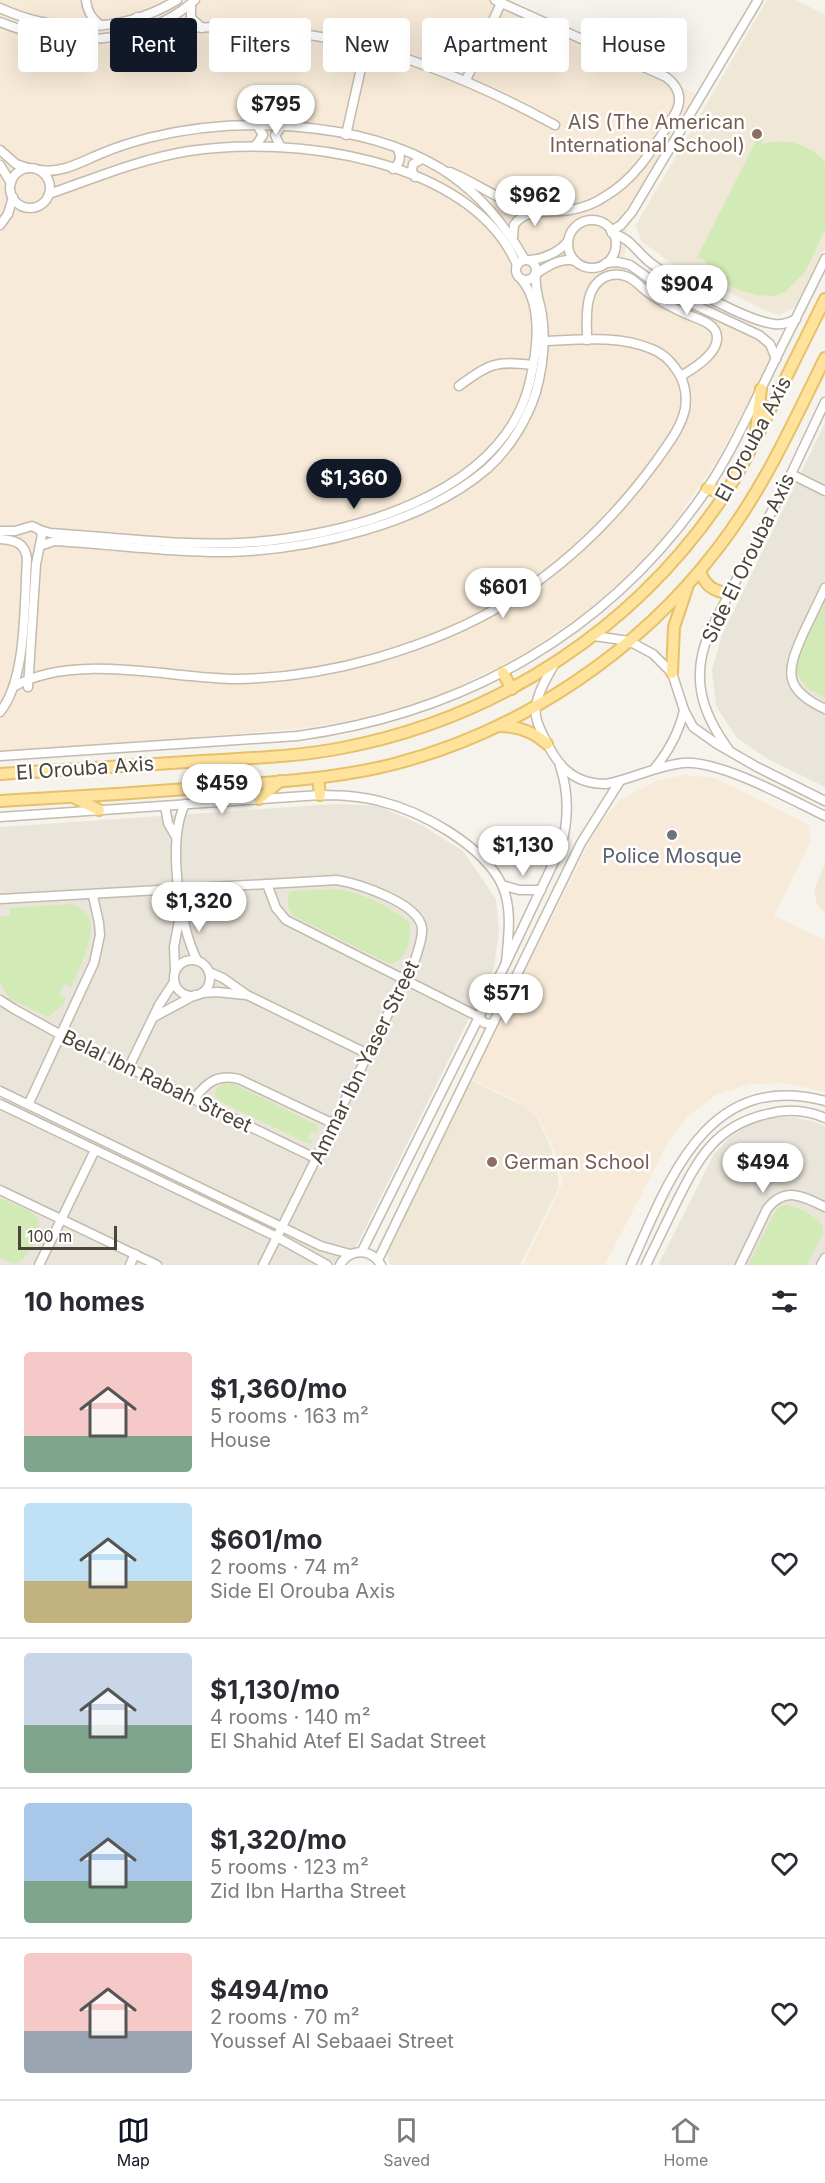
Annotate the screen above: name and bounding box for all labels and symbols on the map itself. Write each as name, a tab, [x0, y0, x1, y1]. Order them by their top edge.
pin: $795	[240, 85, 312, 136]
place label: AIS (The American International School)	[550, 110, 745, 157]
marker: AIS (The American International School)	[750, 127, 764, 141]
pin: $962	[499, 176, 571, 227]
pin: $904	[651, 265, 723, 316]
street label: El Orouba Axis	[710, 372, 796, 506]
pin: $1,360	[305, 459, 403, 510]
street label: Side El Orouba Axis	[697, 469, 799, 647]
pin: $601	[467, 568, 539, 619]
street label: El Orouba Axis	[15, 751, 155, 785]
pin: $459	[186, 764, 258, 815]
pin: $1,130	[474, 826, 572, 877]
marker: Police Mosque	[665, 828, 679, 842]
place label: Police Mosque	[602, 844, 742, 868]
pin: $1,320	[150, 882, 248, 933]
street label: Ammar Ibn Yaser Street	[304, 956, 424, 1168]
pin: $571	[470, 974, 542, 1025]
street label: Belal Ibn Rabah Street	[58, 1025, 256, 1138]
pin: $494	[727, 1143, 799, 1194]
place label: German School	[504, 1150, 650, 1174]
marker: German School	[485, 1155, 499, 1169]
scale bar	[18, 1223, 117, 1250]

